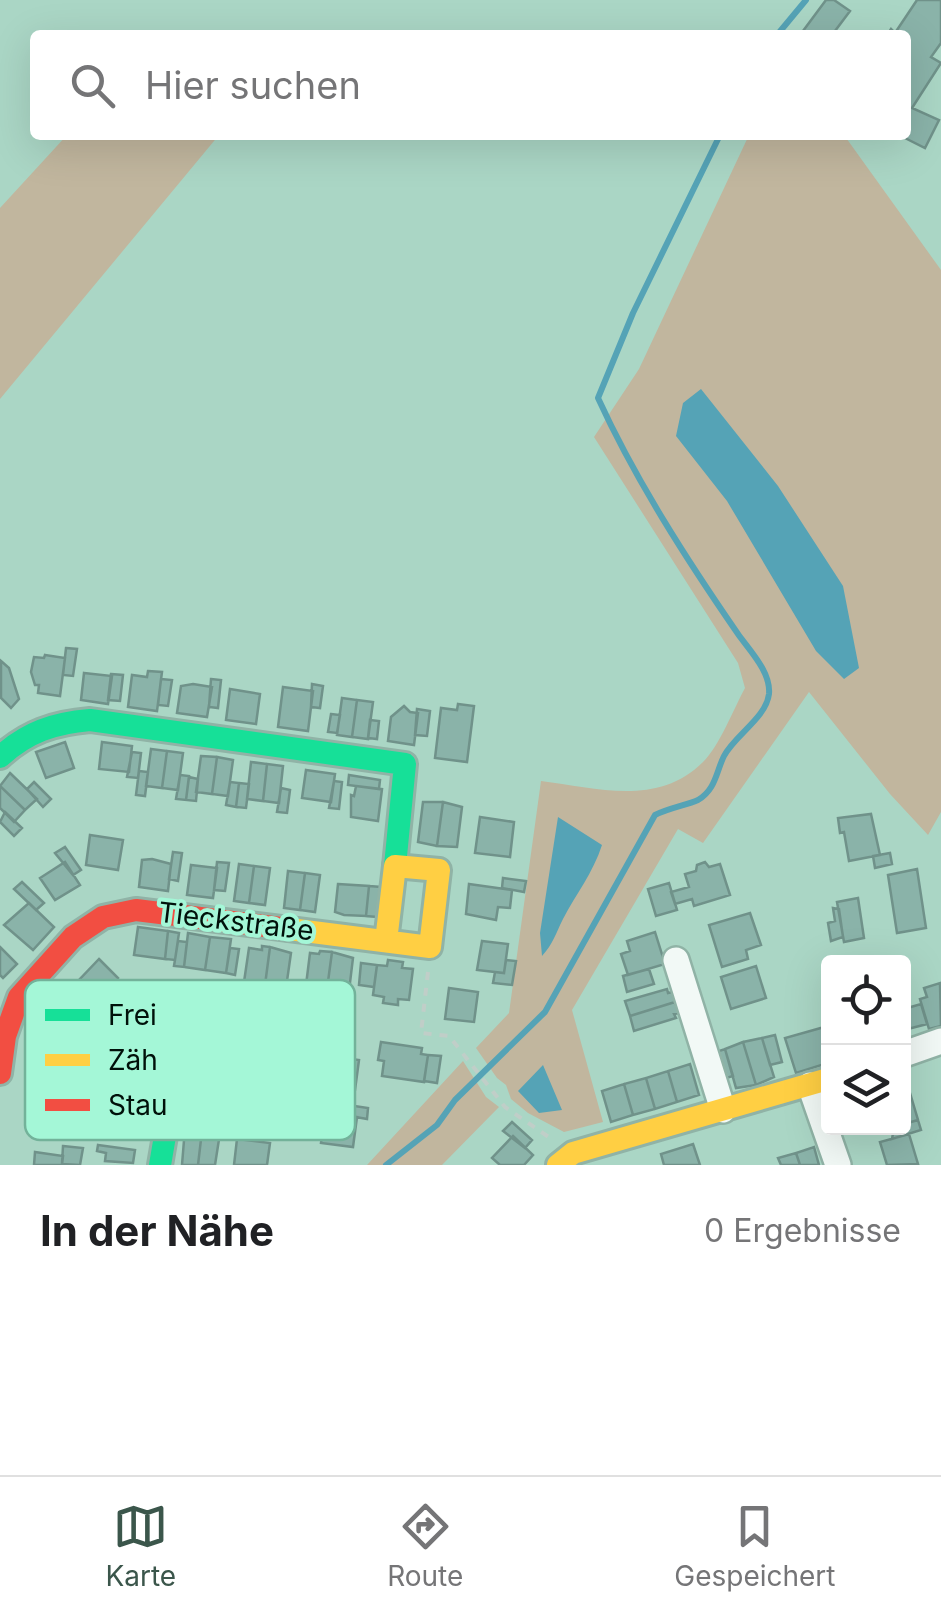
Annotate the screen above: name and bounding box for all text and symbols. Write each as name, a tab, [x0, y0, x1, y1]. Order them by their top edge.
search box	[30, 30, 911, 140]
icon: search	[65, 58, 120, 113]
text: Hier suchen	[145, 62, 361, 108]
street label: Tieckstraße	[156, 895, 316, 947]
map controls	[821, 955, 911, 1135]
button: locate	[821, 955, 911, 1045]
legend	[25, 980, 355, 1140]
text: Frei	[108, 998, 157, 1032]
text: Zäh	[108, 1043, 158, 1077]
button: layers	[821, 1045, 911, 1135]
text: Stau	[108, 1088, 168, 1122]
text: In der Nähe	[40, 1205, 274, 1256]
text: 0 Ergebnisse	[704, 1211, 901, 1250]
tab: Karte	[105, 1499, 176, 1593]
tab: Route	[387, 1499, 463, 1593]
tab: Gespeichert	[674, 1499, 836, 1593]

